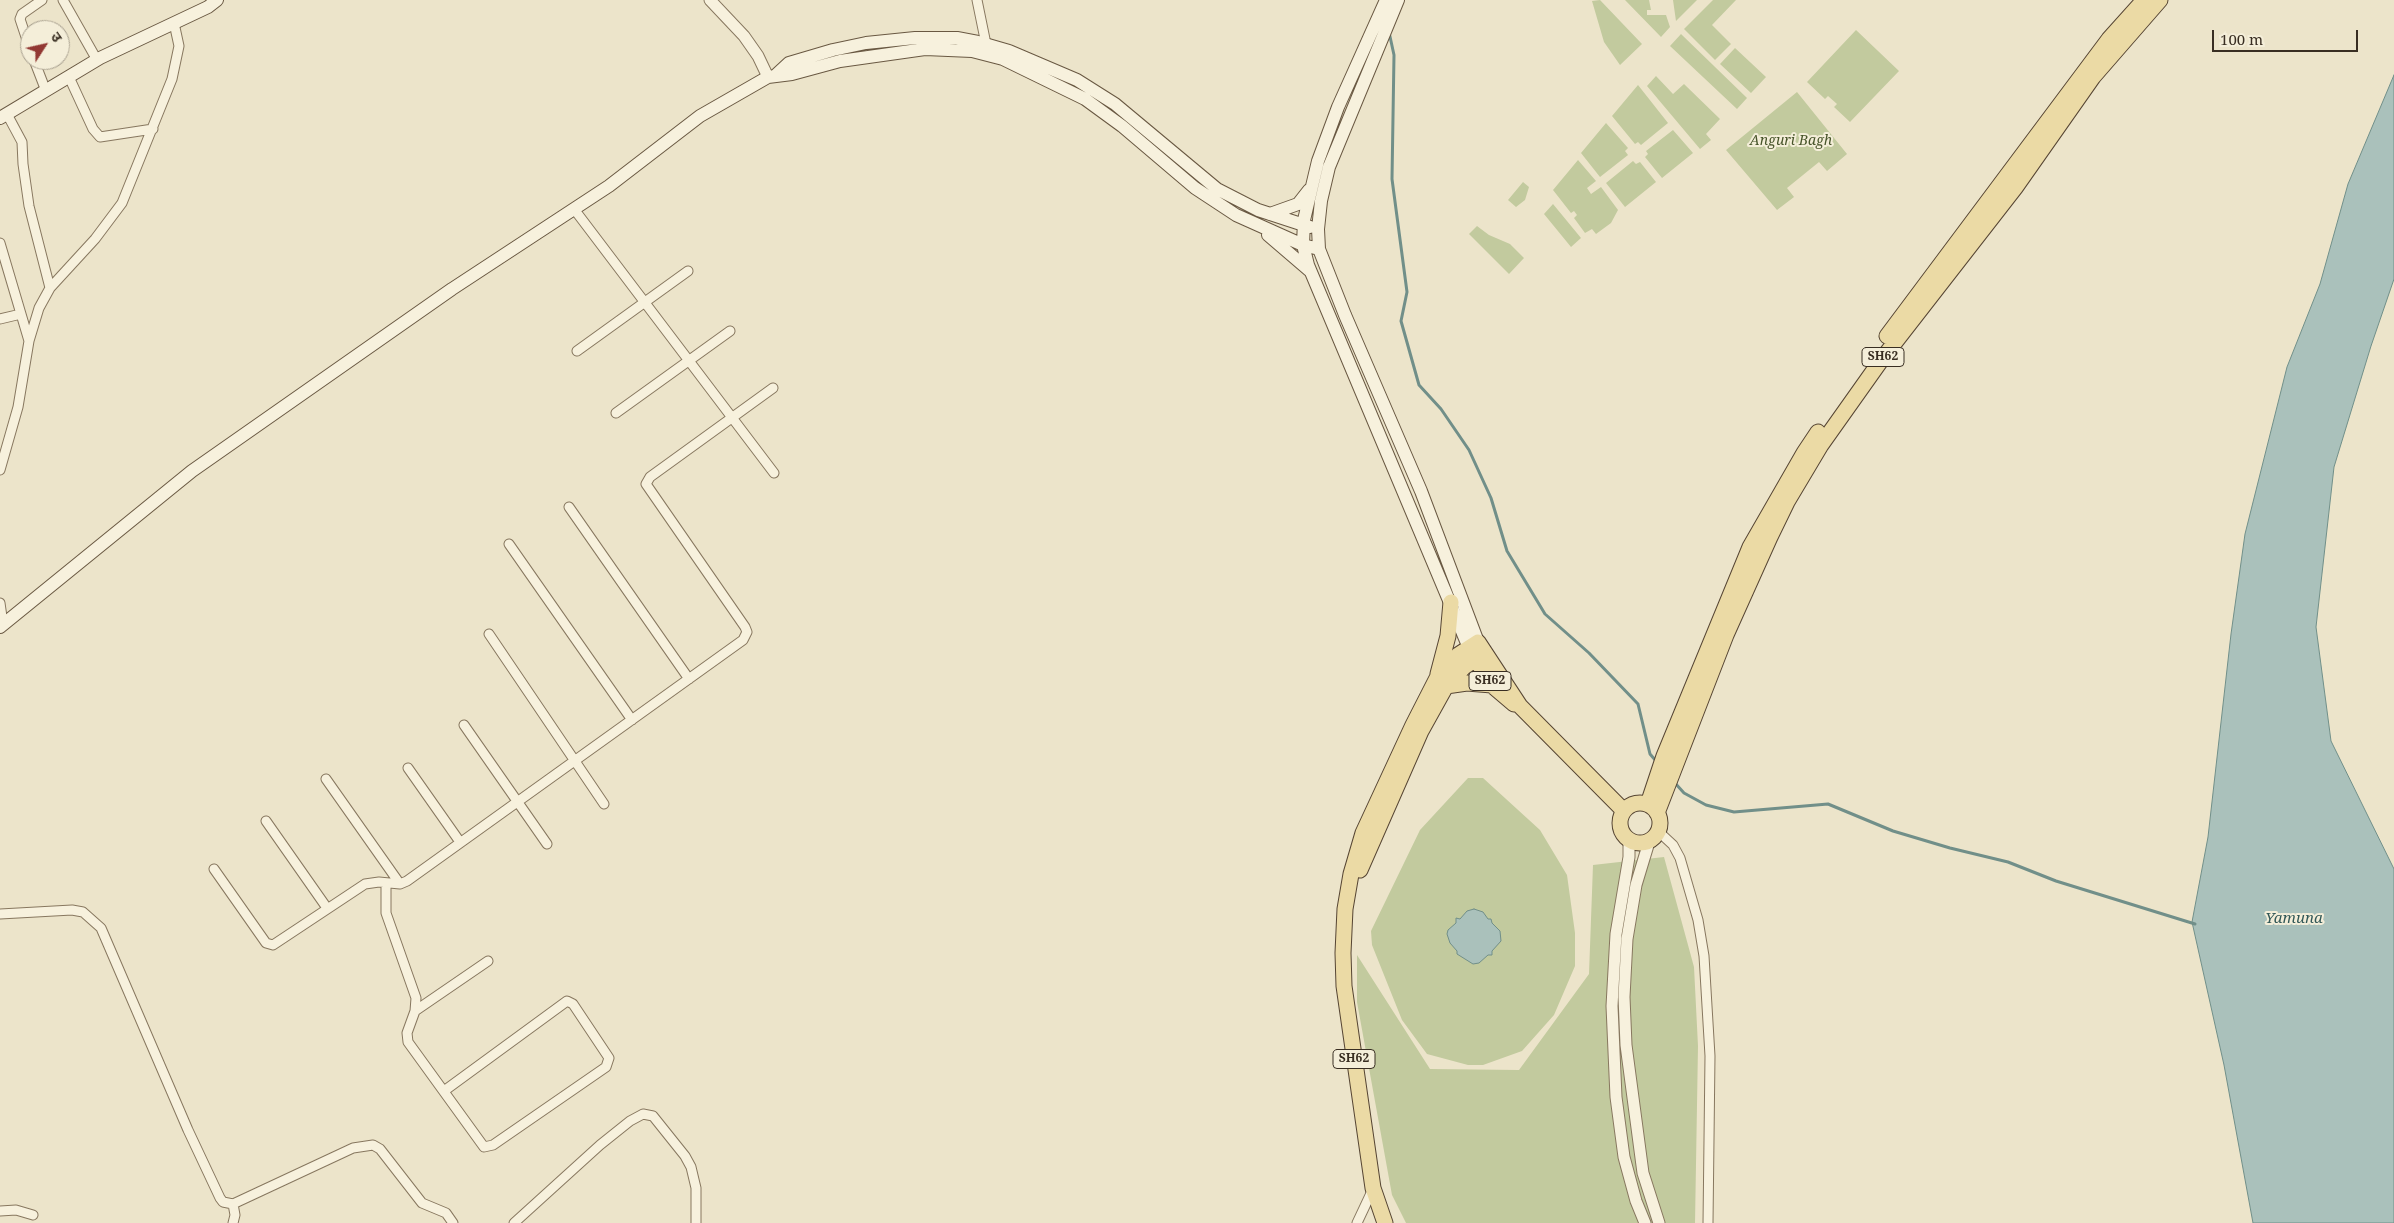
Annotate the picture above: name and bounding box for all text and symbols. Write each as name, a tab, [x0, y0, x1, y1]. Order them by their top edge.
north arrow	[20, 20, 70, 70]
scale bar	[2214, 20, 2360, 52]
text: उ	[47, 28, 67, 45]
text: 100 m	[2220, 29, 2263, 49]
park label: Anguri Bagh	[1750, 133, 1832, 149]
road number: SH62	[1862, 348, 1904, 367]
road number: SH62	[1469, 671, 1511, 690]
water label: Yamuna	[2265, 910, 2323, 928]
road number: SH62	[1333, 1050, 1375, 1068]

